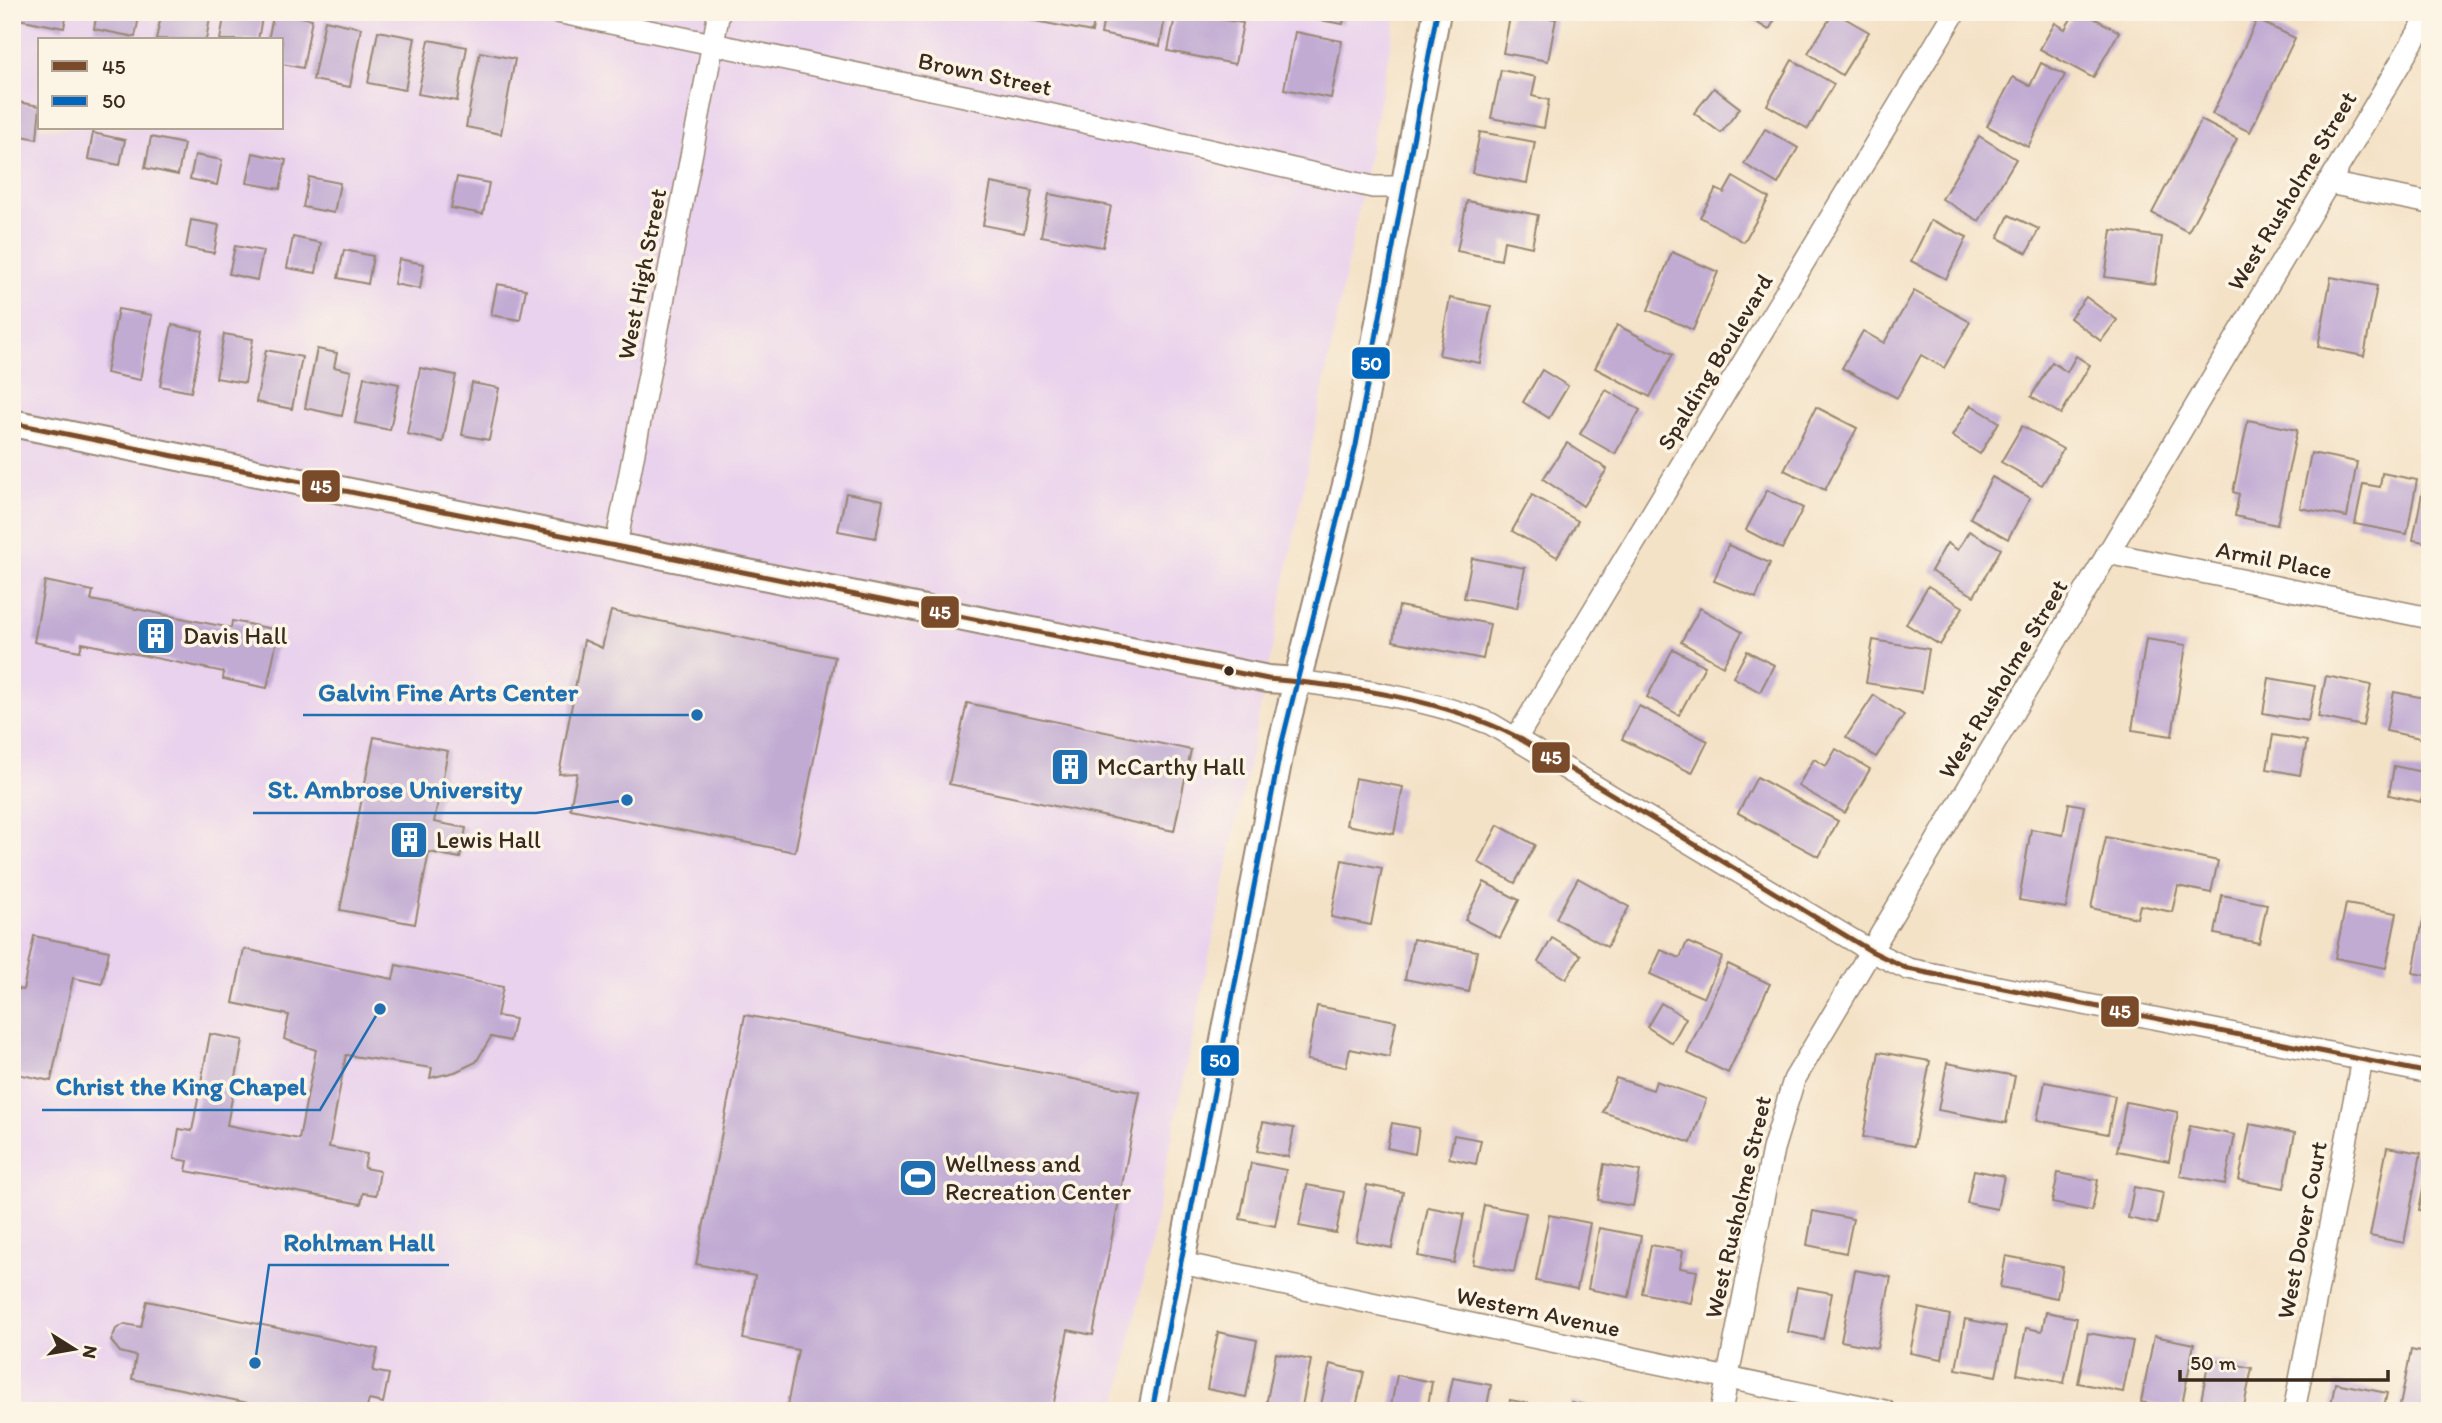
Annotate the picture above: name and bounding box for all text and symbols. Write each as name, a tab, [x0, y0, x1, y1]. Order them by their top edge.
legend	[38, 38, 284, 130]
street label: Brown Street	[916, 45, 1055, 102]
text: 45	[102, 54, 126, 79]
street label: West Rusholme Street	[2221, 86, 2363, 296]
text: 50	[102, 88, 126, 113]
street label: West High Street	[611, 186, 672, 362]
street label: Spalding Boulevard	[1650, 268, 1779, 455]
line badge: 50	[1351, 346, 1391, 380]
text: 50	[1360, 352, 1382, 375]
line badge: 45	[301, 469, 341, 503]
text: 45	[310, 475, 332, 498]
street label: Armil Place	[2214, 534, 2334, 585]
street label: West Rusholme Street	[1932, 574, 2074, 784]
line badge: 45	[920, 595, 960, 629]
text: 45	[929, 601, 951, 624]
building icon: Davis Hall	[135, 615, 177, 657]
place label: Davis Hall	[183, 621, 287, 650]
unlabelled marker	[1222, 664, 1236, 678]
callout: Galvin Fine Arts Center	[303, 668, 593, 715]
text: Galvin Fine Arts Center	[318, 676, 579, 708]
line badge: 45	[1531, 741, 1571, 774]
building icon: McCarthy Hall	[1049, 746, 1091, 788]
text: 45	[1540, 746, 1562, 769]
place label: McCarthy Hall	[1097, 752, 1246, 781]
callout: St. Ambrose University	[253, 766, 536, 813]
text: St. Ambrose University	[268, 773, 523, 805]
building icon: Lewis Hall	[388, 819, 430, 861]
place label: Lewis Hall	[436, 825, 541, 854]
line badge: 45	[2100, 995, 2140, 1028]
text: 45	[2109, 1000, 2131, 1023]
line badge: 50	[1200, 1044, 1240, 1077]
text: 50	[1209, 1049, 1231, 1072]
callout: Christ the King Chapel	[42, 1063, 320, 1110]
text: Christ the King Chapel	[56, 1070, 307, 1102]
street label: West Rusholme Street	[1698, 1093, 1777, 1321]
street label: West Dover Court	[2270, 1139, 2333, 1321]
place label: Wellness and Recreation Center	[945, 1149, 1132, 1206]
sports icon: Wellness and Recreation Center	[897, 1157, 939, 1199]
callout: Rohlman Hall	[269, 1218, 449, 1265]
text: Rohlman Hall	[283, 1226, 435, 1258]
street label: Western Avenue	[1453, 1280, 1623, 1343]
north arrow	[38, 1314, 108, 1384]
scale bar	[2180, 1339, 2388, 1383]
text: N	[78, 1344, 103, 1361]
text: 50 m	[2190, 1350, 2237, 1375]

